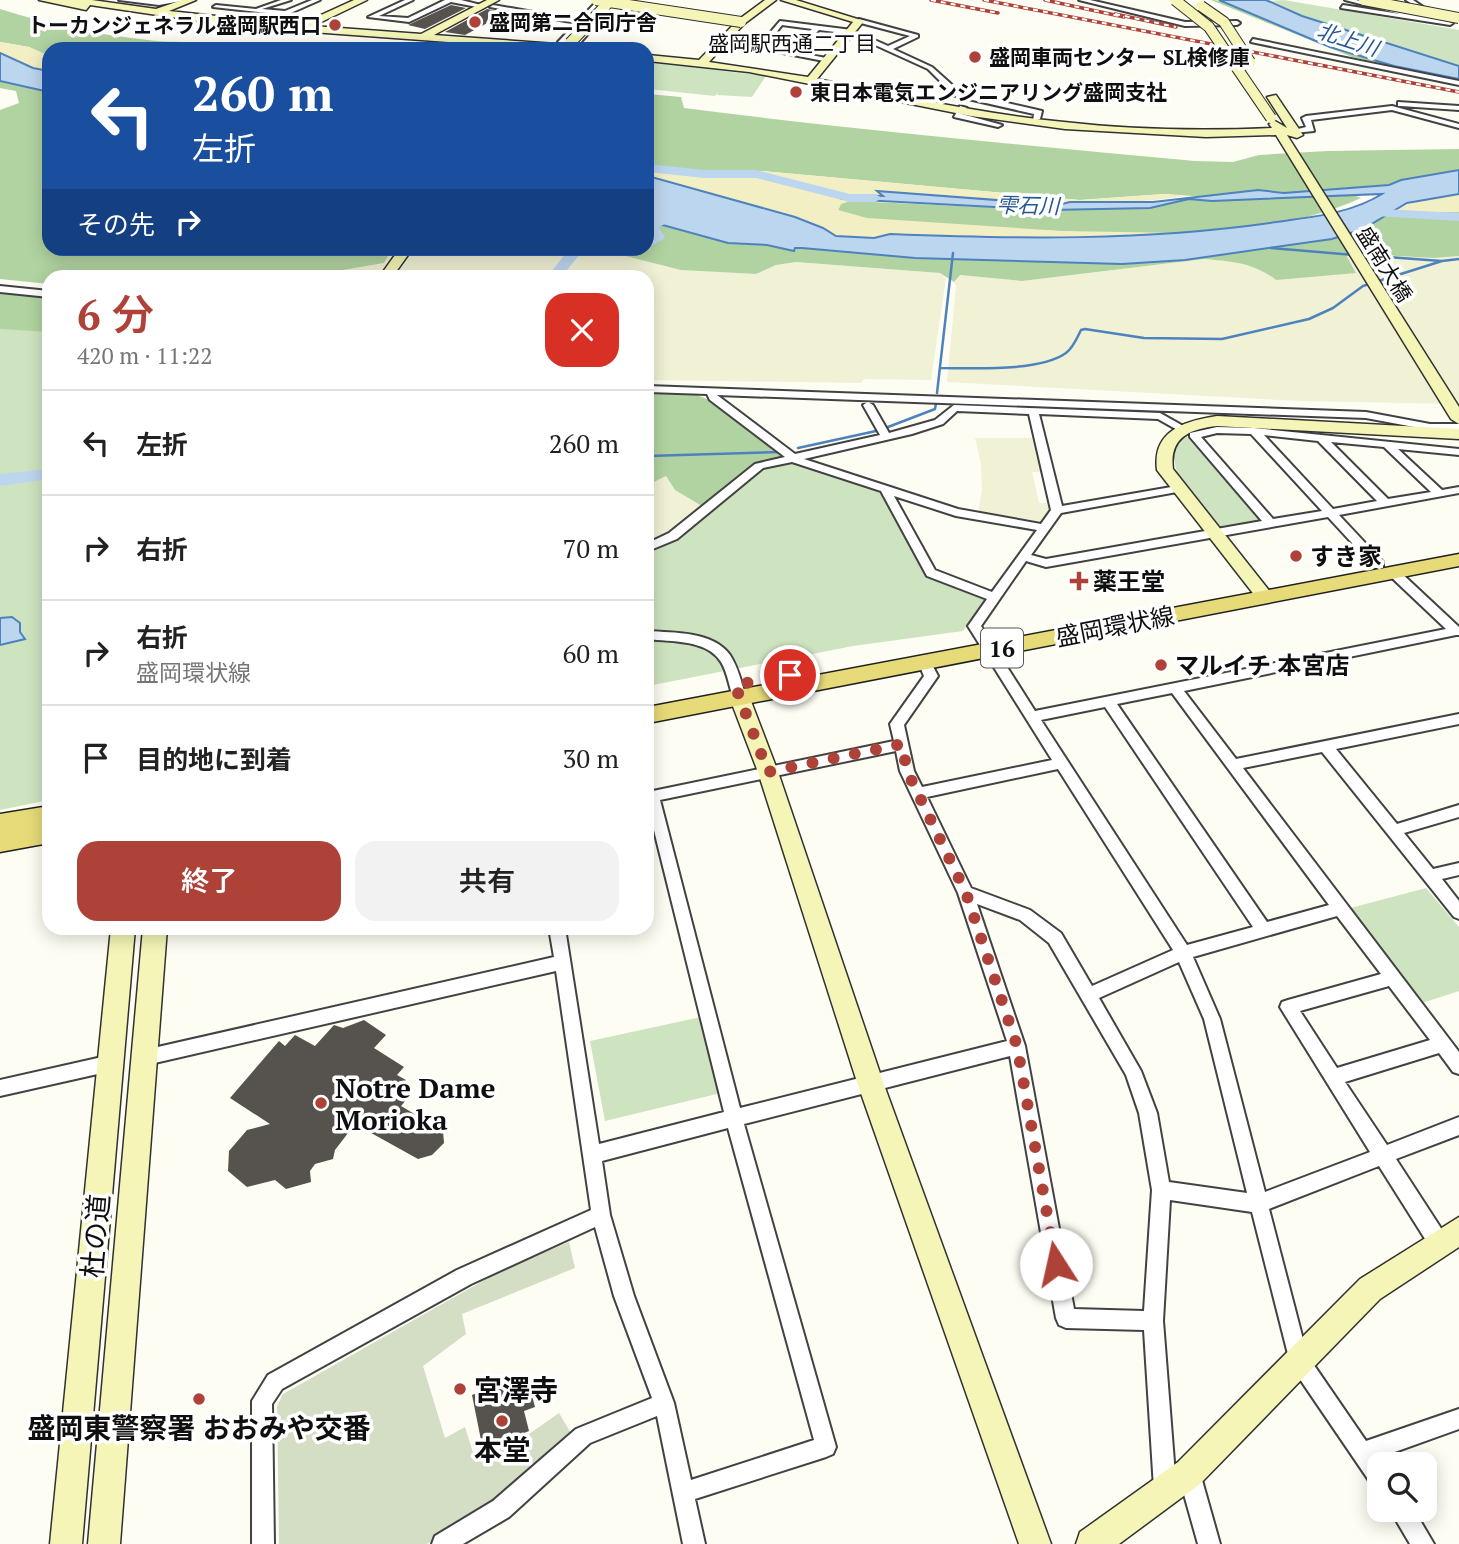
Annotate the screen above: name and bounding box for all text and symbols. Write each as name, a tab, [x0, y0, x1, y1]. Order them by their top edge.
place label: 盛岡第二合同庁舎	[489, 8, 657, 36]
place label: トーカンジェネラル盛岡駅西口	[27, 11, 321, 39]
marker: 盛岡第二合同庁舎	[467, 14, 483, 30]
water label: 北上川	[1314, 16, 1384, 63]
marker: トーカンジェネラル盛岡駅西口	[327, 17, 343, 33]
district label: 盛岡駅西通二丁目	[708, 29, 876, 57]
place label: 盛岡車両センター SL検修庫	[989, 43, 1250, 71]
marker: 盛岡車両センター SL検修庫	[967, 49, 983, 65]
text: 260 m	[192, 60, 334, 125]
icon: left	[77, 70, 168, 161]
place label: 東日本電気エンジニアリング盛岡支社	[810, 78, 1167, 106]
marker: 東日本電気エンジニアリング盛岡支社	[788, 84, 804, 100]
text: 左折	[192, 127, 256, 169]
water label: 雫石川	[996, 190, 1062, 220]
icon: right	[169, 203, 207, 241]
text: その先	[77, 207, 155, 241]
street label: 盛南大橋	[1351, 221, 1419, 307]
text: 6 分	[77, 286, 154, 342]
button: close	[545, 293, 619, 367]
text: 420 m · 11:22	[77, 340, 212, 371]
icon: left	[77, 424, 115, 462]
text: 260 m	[549, 426, 619, 460]
text: 左折	[136, 427, 188, 461]
icon: right	[77, 529, 115, 567]
text: 70 m	[563, 531, 619, 565]
text: 右折	[136, 532, 188, 566]
place label: すき家	[1310, 540, 1382, 572]
marker: すき家	[1288, 548, 1304, 564]
place label: 薬王堂	[1093, 565, 1165, 597]
marker: 薬王堂	[1071, 573, 1087, 589]
street label: 盛岡環状線	[1053, 599, 1177, 653]
text: 右折	[136, 620, 188, 654]
road number: 16	[981, 628, 1023, 668]
icon: right	[77, 634, 115, 672]
text: 60 m	[563, 636, 619, 670]
pin	[760, 645, 820, 705]
place label: マルイチ 本宮店	[1175, 649, 1349, 681]
icon: arrive	[771, 656, 809, 694]
text: 盛岡環状線	[136, 657, 251, 688]
marker: マルイチ 本宮店	[1153, 657, 1169, 673]
icon: arrive	[77, 739, 115, 777]
text: 30 m	[563, 741, 619, 775]
text: 目的地に到着	[136, 742, 292, 776]
button: 終了	[77, 841, 341, 921]
button: 共有	[355, 841, 619, 921]
place label: Notre Dame Morioka	[335, 1069, 496, 1138]
marker: Notre Dame Morioka	[313, 1095, 329, 1111]
street label: 杜の道	[73, 1193, 117, 1279]
position arrow	[1019, 1227, 1093, 1301]
place label: 宮澤寺	[474, 1371, 558, 1408]
marker: 宮澤寺	[452, 1381, 468, 1397]
marker: 盛岡東警察署 おおみや交番	[191, 1391, 207, 1407]
place label: 盛岡東警察署 おおみや交番	[27, 1409, 371, 1446]
marker: 本堂	[494, 1413, 510, 1429]
place label: 本堂	[474, 1431, 530, 1468]
map controls	[1367, 1452, 1437, 1522]
button: search	[1367, 1452, 1437, 1522]

